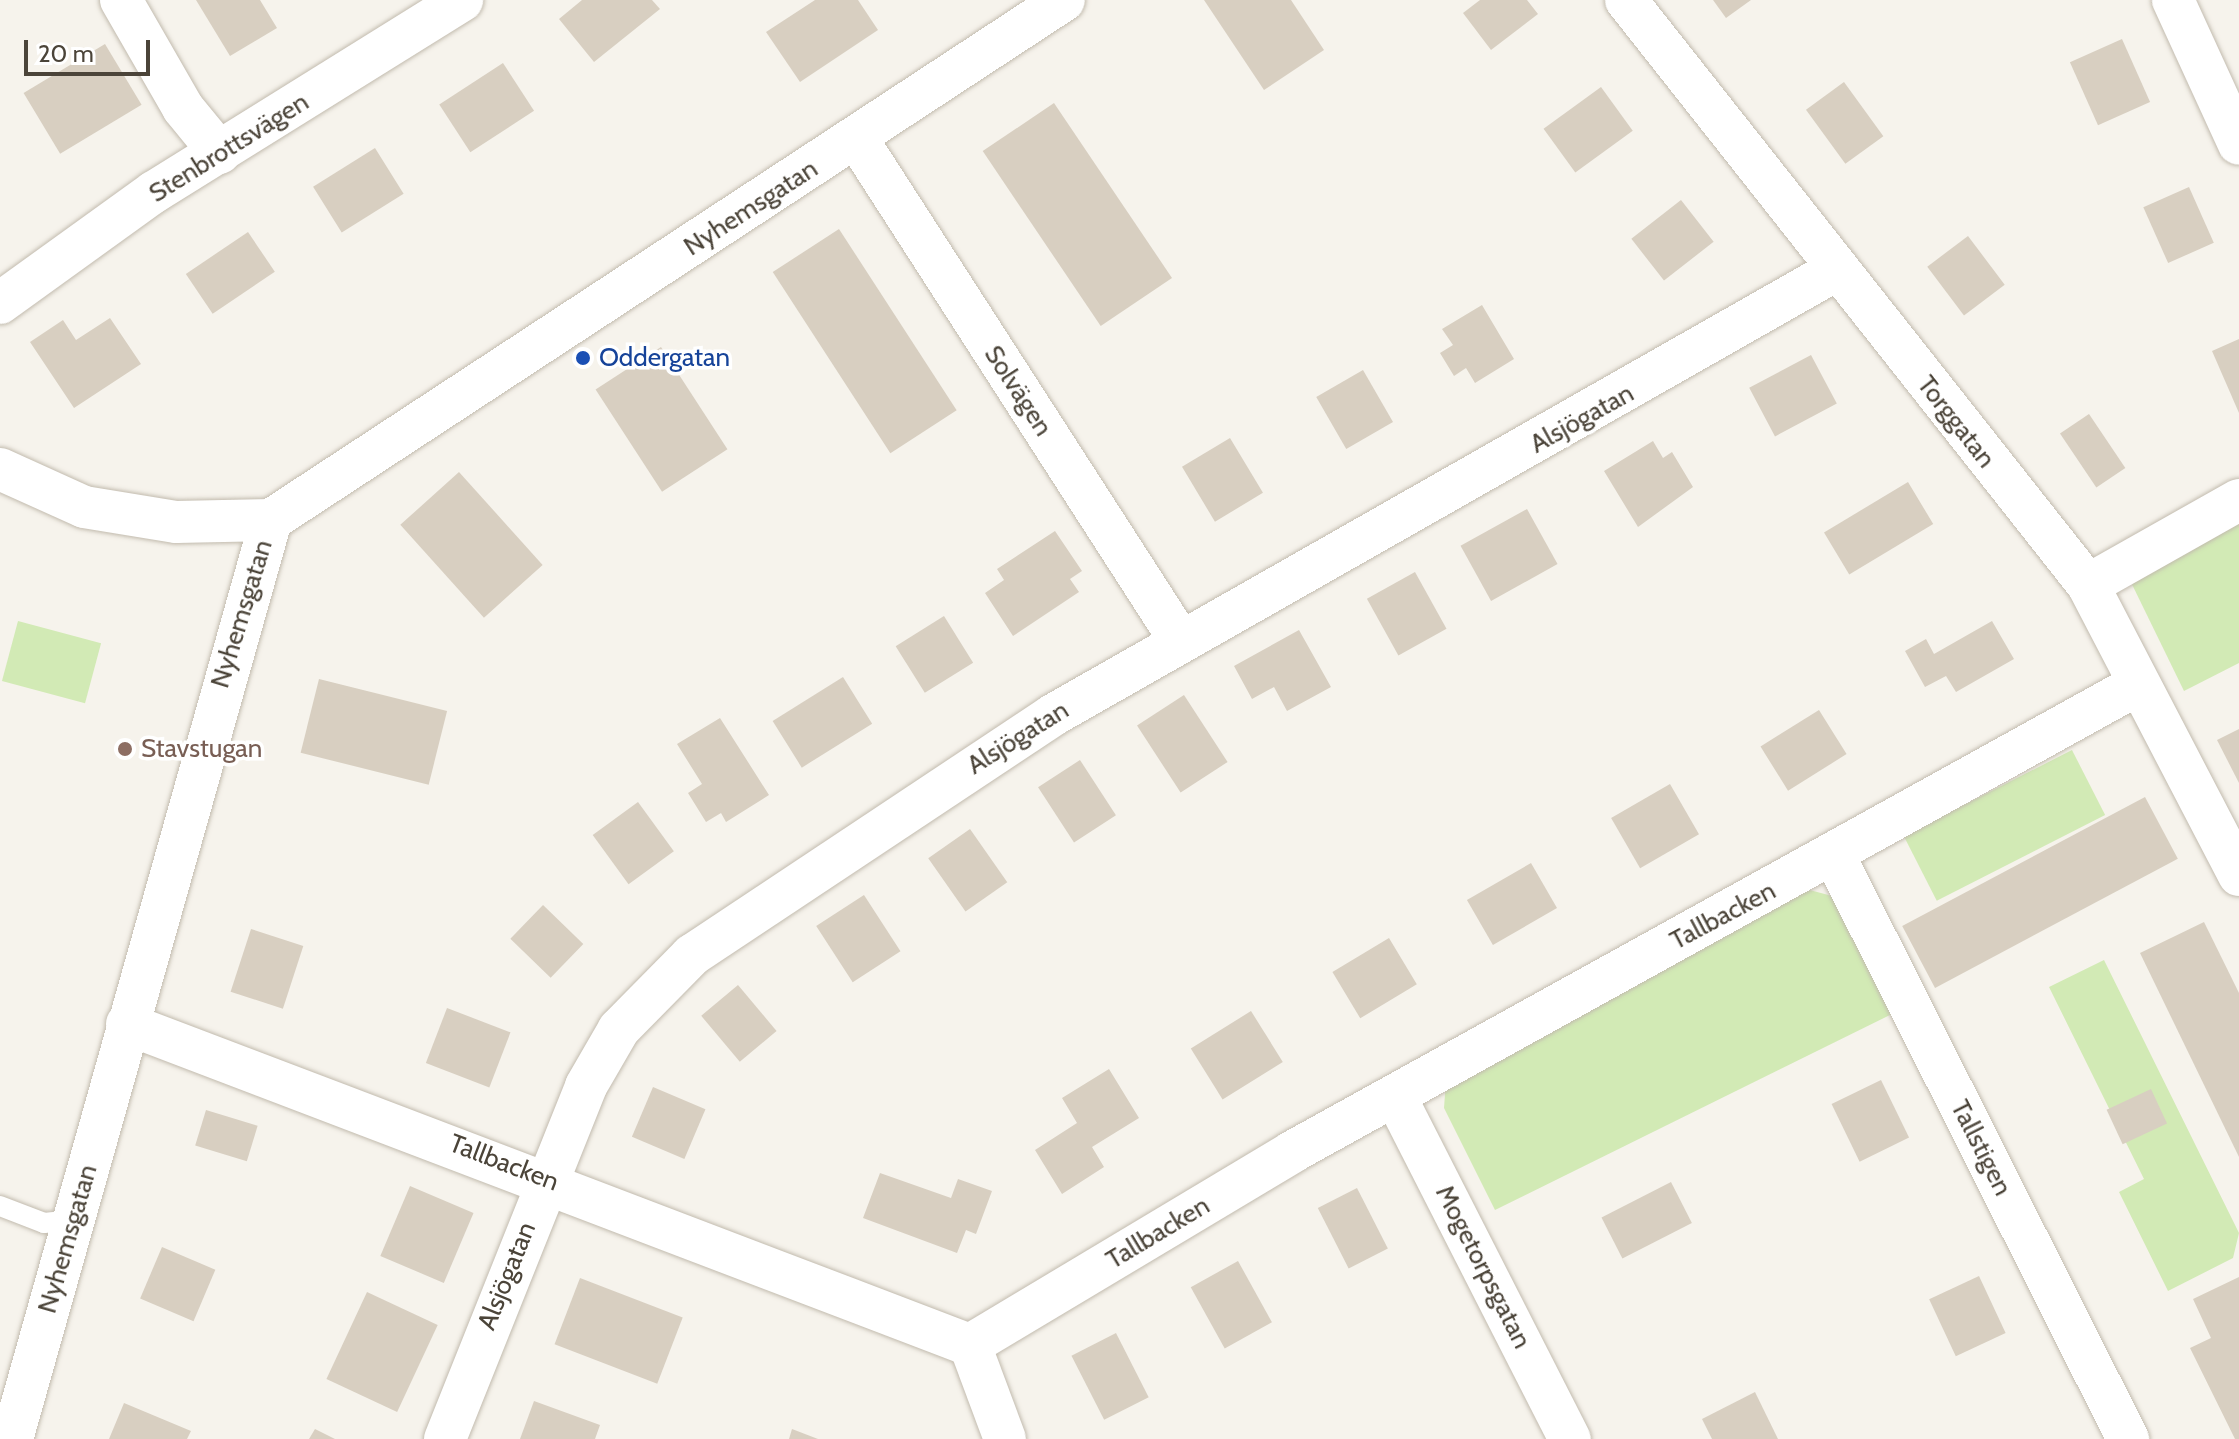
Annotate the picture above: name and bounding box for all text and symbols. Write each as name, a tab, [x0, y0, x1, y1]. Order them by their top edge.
scale bar	[28, 24, 154, 74]
text: 20 m	[38, 39, 94, 68]
street label: Stenbrottsvägen	[144, 87, 314, 209]
street label: Nyhemsgatan	[678, 153, 824, 263]
street label: Solvägen	[977, 340, 1059, 442]
place label: Oddergatan	[599, 342, 730, 374]
marker: Oddergatan	[574, 349, 592, 367]
street label: Torggatan	[1910, 370, 2002, 474]
street label: Alsjögatan	[1525, 378, 1639, 460]
street label: Nyhemsgatan	[205, 536, 279, 692]
street label: Alsjögatan	[962, 695, 1074, 781]
place label: Stavstugan	[141, 733, 262, 765]
marker: Stavstugan	[116, 740, 134, 758]
street label: Tallbacken	[1665, 875, 1781, 957]
street label: Tallstigen	[1944, 1095, 2018, 1201]
street label: Tallbacken	[445, 1128, 563, 1198]
street label: Nyhemsgatan	[32, 1161, 104, 1317]
street label: Mogetorpsgatan	[1429, 1180, 1537, 1354]
street label: Tallbacken	[1101, 1190, 1215, 1276]
street label: Alsjögatan	[471, 1218, 543, 1334]

